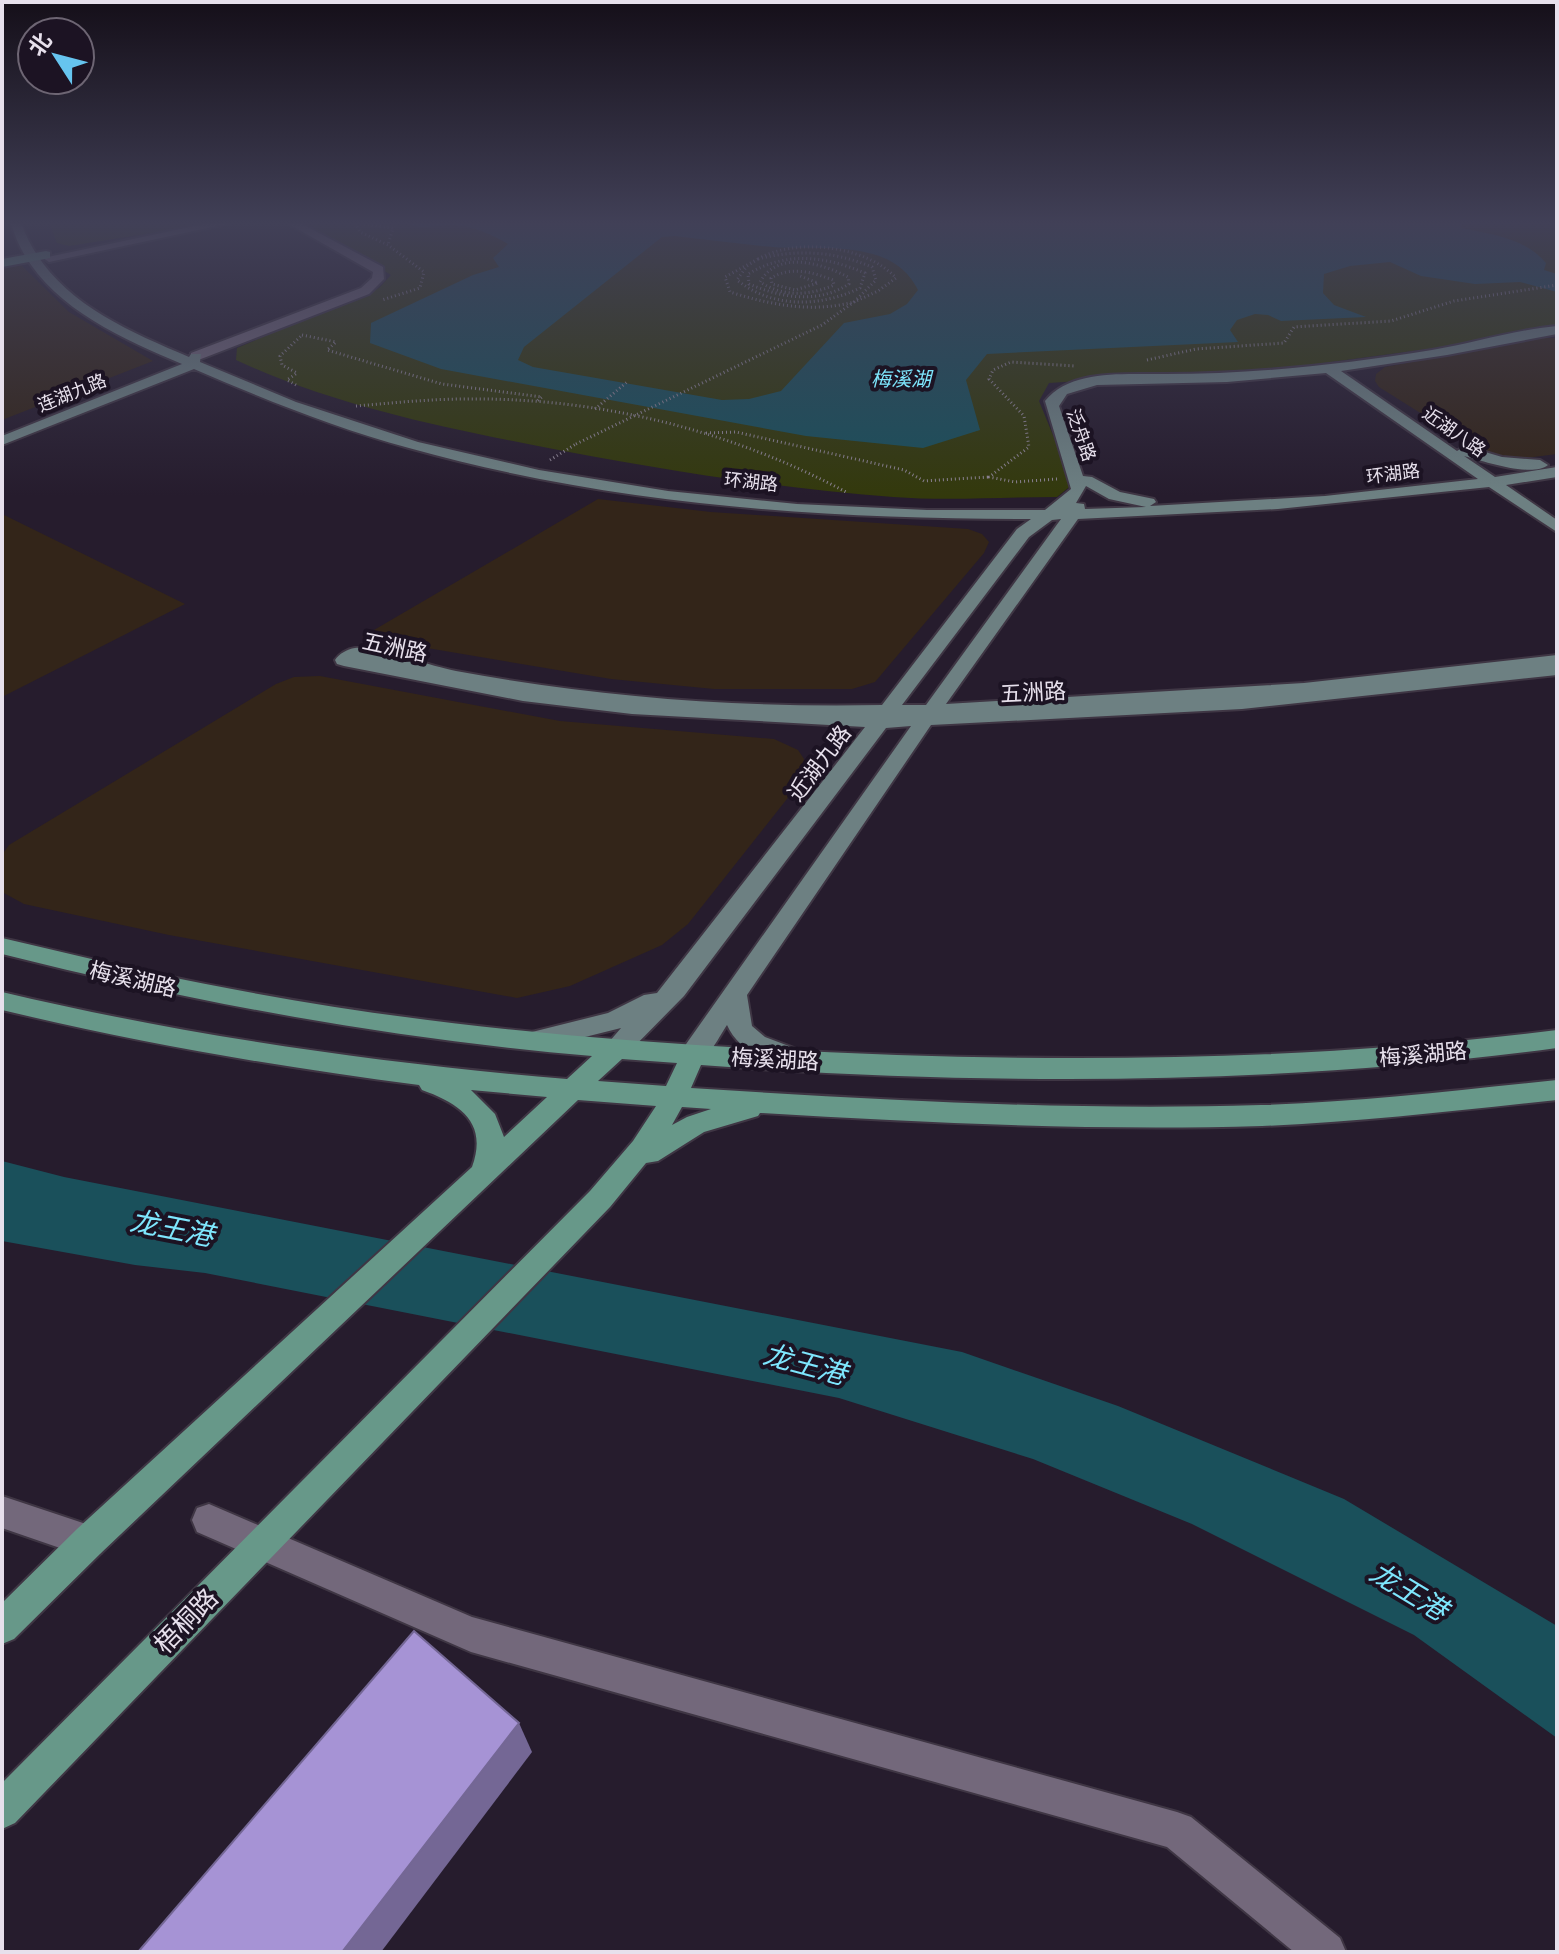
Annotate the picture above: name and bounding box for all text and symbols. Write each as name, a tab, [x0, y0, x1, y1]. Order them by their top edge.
north arrow	[16, 16, 96, 96]
text: 北	[24, 28, 58, 62]
water label: 梅溪湖	[871, 368, 934, 392]
street label: 连湖九路	[35, 370, 109, 417]
street label: 近湖八路	[1418, 403, 1489, 462]
street label: 泛舟路	[1062, 406, 1099, 464]
street label: 环湖路	[1365, 461, 1421, 488]
street label: 环湖路	[723, 469, 779, 496]
street label: 五洲路	[360, 628, 430, 669]
street label: 五洲路	[999, 678, 1067, 709]
street label: 近湖九路	[783, 721, 857, 807]
street label: 梅溪湖路	[87, 957, 179, 1004]
street label: 梅溪湖路	[1378, 1038, 1468, 1073]
street label: 梅溪湖路	[730, 1045, 820, 1076]
water label: 龙王港	[127, 1205, 220, 1254]
water label: 龙王港	[760, 1339, 853, 1393]
water label: 龙王港	[1364, 1557, 1456, 1630]
street label: 梧桐路	[149, 1583, 225, 1661]

